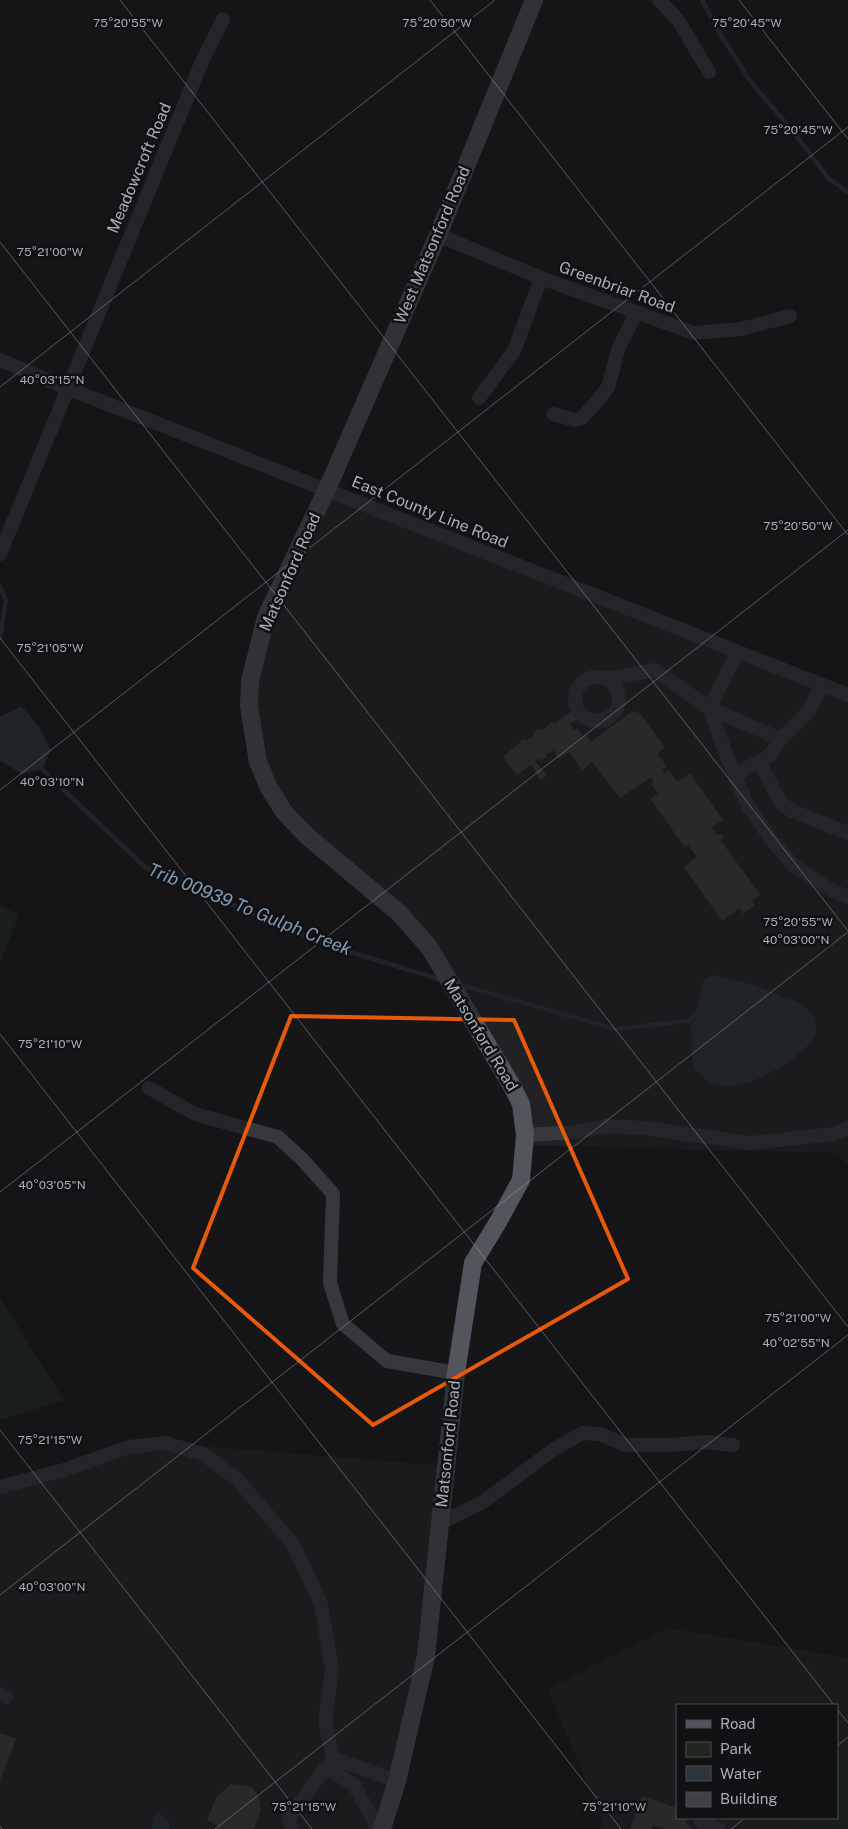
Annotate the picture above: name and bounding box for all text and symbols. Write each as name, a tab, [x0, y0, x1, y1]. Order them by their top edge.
text: 75°20'55"W	[93, 16, 163, 30]
text: 75°20'50"W	[402, 16, 472, 30]
text: 75°20'45"W	[712, 16, 782, 30]
street label: Meadowcroft Road	[103, 100, 175, 236]
text: 75°20'45"W	[763, 123, 833, 137]
street label: West Matsonford Road	[390, 163, 474, 327]
text: 75°21'00"W	[17, 245, 84, 259]
street label: Greenbriar Road	[556, 257, 678, 317]
text: 40°03'15"N	[20, 373, 84, 387]
street label: East County Line Road	[349, 472, 511, 552]
street label: Matsonford Road	[255, 510, 325, 634]
text: 75°20'50"W	[763, 519, 833, 533]
text: 75°21'05"W	[16, 641, 84, 655]
text: 40°03'10"N	[20, 775, 84, 789]
water label: Trib 00939 To Gulph Creek	[145, 859, 355, 960]
text: 75°20'55"W	[763, 915, 833, 929]
text: 40°03'00"N	[762, 933, 830, 947]
street label: Matsonford Road	[440, 975, 522, 1095]
text: 75°21'10"W	[18, 1037, 83, 1051]
text: 40°03'05"N	[18, 1178, 86, 1192]
text: 75°21'00"W	[765, 1311, 832, 1325]
text: 40°02'55"N	[762, 1336, 830, 1350]
street label: Matsonford Road	[432, 1380, 464, 1508]
text: 75°21'15"W	[18, 1433, 83, 1447]
text: 40°03'00"N	[18, 1580, 86, 1594]
legend	[676, 1704, 838, 1819]
text: Road	[720, 1715, 756, 1732]
text: Park	[720, 1740, 752, 1757]
text: Water	[720, 1765, 762, 1782]
text: Building	[720, 1790, 778, 1807]
text: 75°21'15"W	[272, 1800, 337, 1814]
text: 75°21'10"W	[582, 1800, 647, 1814]

